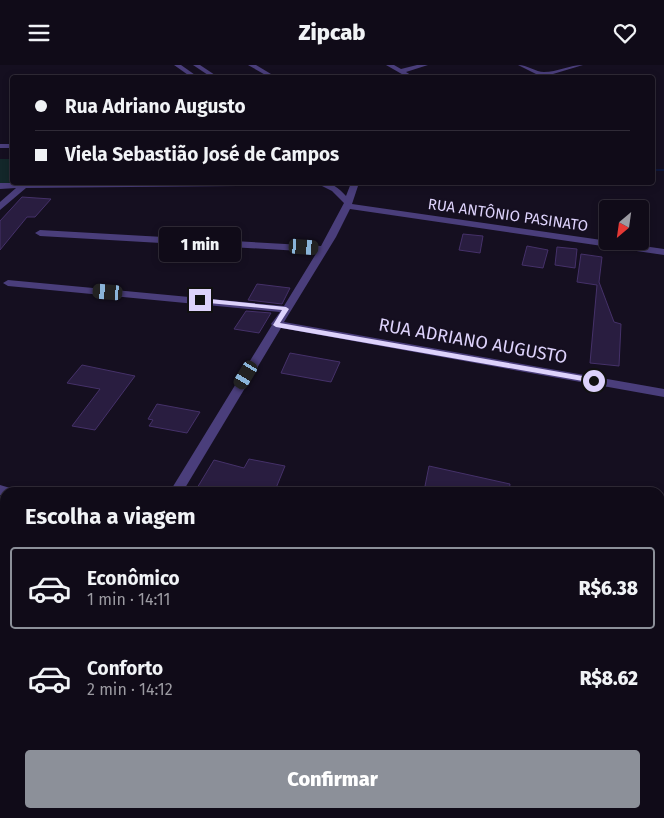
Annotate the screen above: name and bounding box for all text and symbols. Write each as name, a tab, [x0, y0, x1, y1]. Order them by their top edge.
icon: menu	[25, 19, 53, 47]
text: Zipcab	[298, 19, 366, 46]
icon: heart	[611, 19, 639, 47]
text: Rua Adriano Augusto	[65, 95, 246, 118]
text: Viela Sebastião José de Campos	[65, 143, 339, 166]
street label: RUA ANTÔNIO PASINATO	[427, 195, 589, 235]
north arrow	[599, 200, 649, 250]
map controls	[599, 200, 649, 250]
callout: 1 min	[159, 227, 241, 263]
text: 1 min	[181, 235, 219, 254]
car	[288, 238, 319, 256]
car	[92, 283, 123, 301]
route end	[189, 289, 211, 311]
street label: RUA ADRIANO AUGUSTO	[377, 314, 569, 368]
car	[231, 358, 260, 392]
route start	[583, 370, 605, 392]
text: Escolha a viagem	[25, 503, 196, 530]
icon: car	[27, 566, 72, 611]
text: Econômico	[87, 567, 180, 590]
text: R$6.38	[579, 577, 638, 600]
text: 1 min · 14:11	[87, 590, 170, 609]
icon: car	[27, 656, 72, 701]
text: Conforto	[87, 657, 163, 680]
text: R$8.62	[580, 667, 638, 690]
text: 2 min · 14:12	[87, 680, 173, 699]
button: Confirmar	[25, 750, 640, 808]

